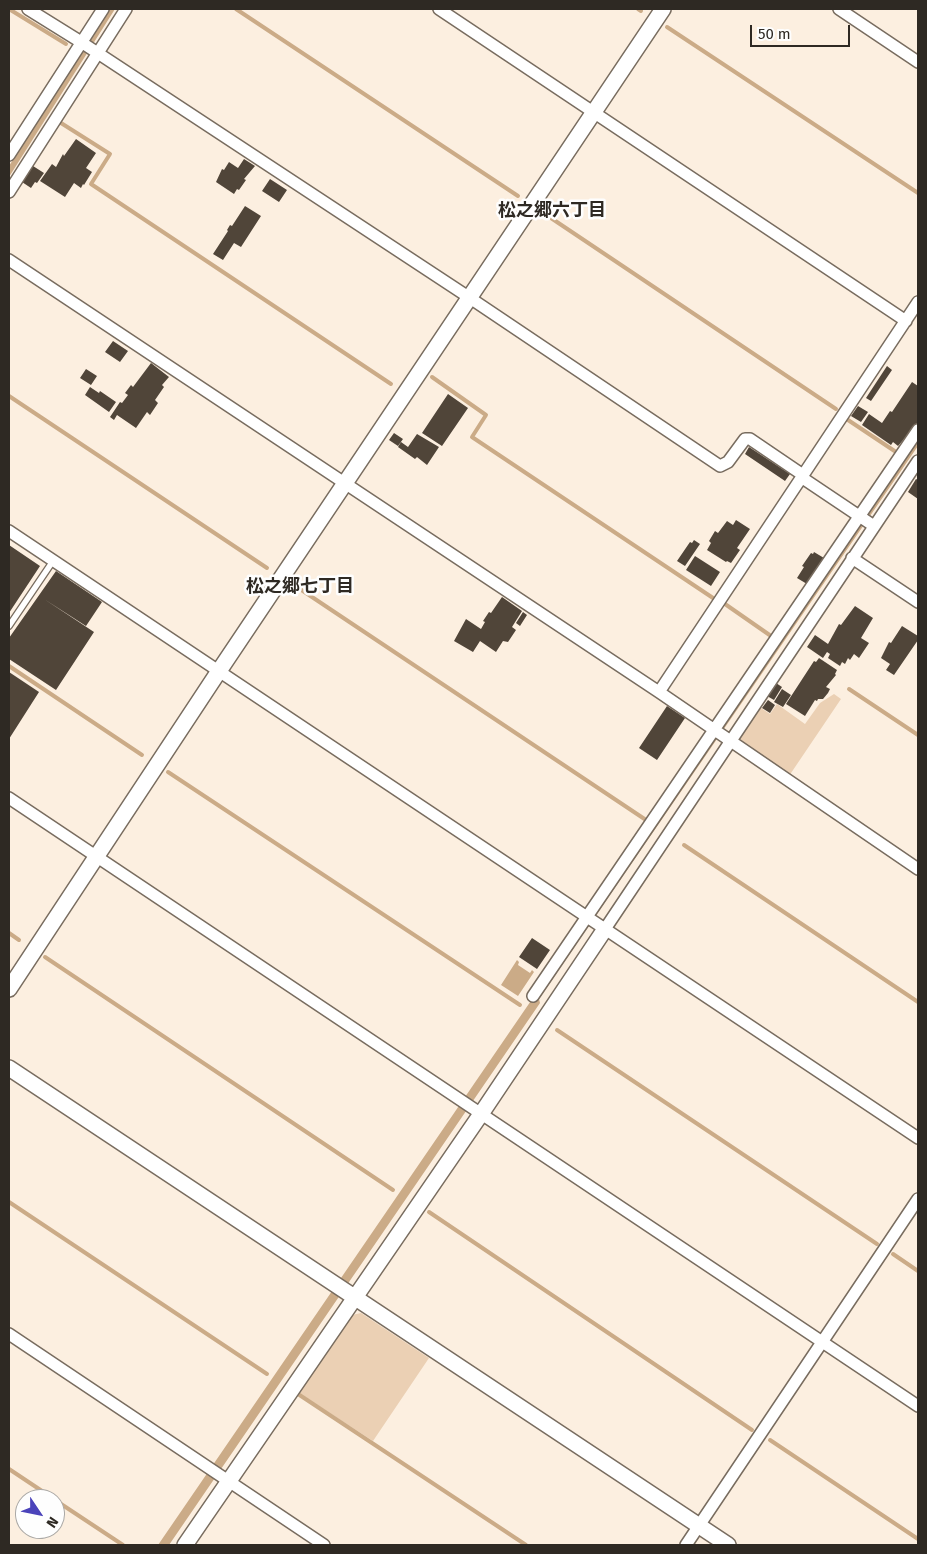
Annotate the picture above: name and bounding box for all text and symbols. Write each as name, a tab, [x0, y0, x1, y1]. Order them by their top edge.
scale bar	[752, 15, 852, 47]
text: 50 m	[758, 25, 791, 43]
district label: 松之郷六丁目	[498, 200, 606, 222]
district label: 松之郷七丁目	[246, 576, 354, 598]
north arrow	[15, 1489, 65, 1539]
text: N	[42, 1513, 62, 1531]

